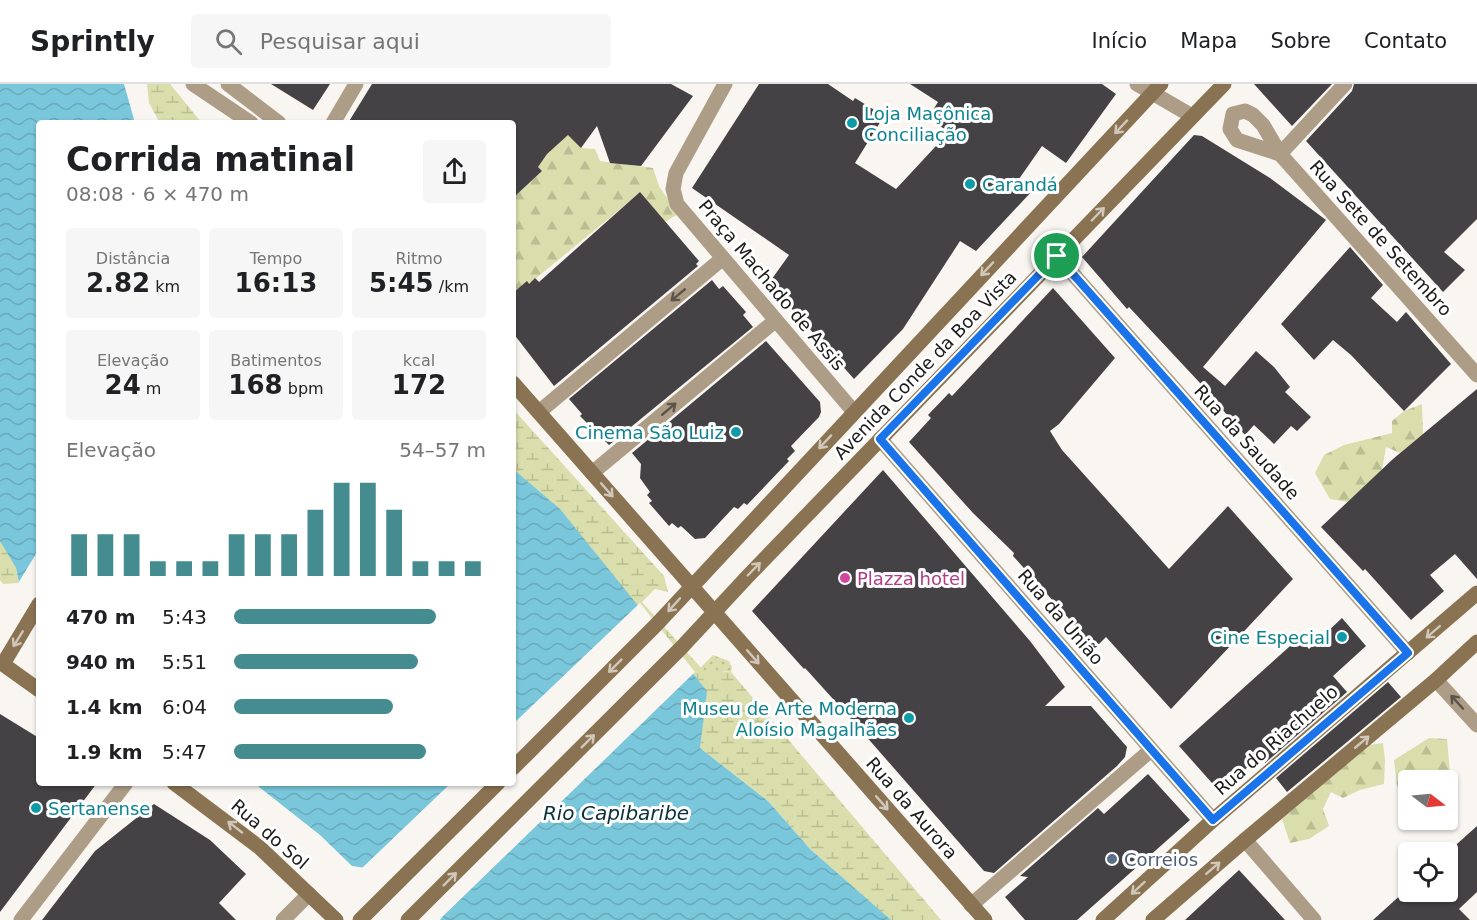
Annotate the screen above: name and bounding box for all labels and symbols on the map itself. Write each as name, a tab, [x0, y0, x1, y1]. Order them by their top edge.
place label: Loja Maçônica Conciliação	[864, 103, 991, 145]
marker: Loja Maçônica Conciliação	[845, 116, 859, 130]
one-way arrow	[1114, 119, 1128, 134]
street label: Rua Sete de Setembro	[1306, 156, 1456, 320]
place label: Carandá	[982, 174, 1058, 195]
marker: Carandá	[963, 177, 977, 191]
street label: Praça Machado de Assis	[694, 195, 850, 375]
one-way arrow	[1091, 207, 1105, 222]
pin	[1031, 230, 1082, 281]
one-way arrow	[981, 261, 995, 276]
street label: Avenida Conde da Boa Vista	[829, 267, 1021, 463]
one-way arrow	[670, 289, 686, 302]
street label: Rua da Saudade	[1190, 380, 1304, 504]
one-way arrow	[661, 402, 677, 415]
place label: Cinema São Luiz	[575, 422, 724, 443]
marker: Cinema São Luiz	[729, 425, 743, 439]
one-way arrow	[818, 434, 832, 449]
one-way arrow	[600, 482, 614, 497]
one-way arrow	[747, 562, 762, 577]
street label: Rua da União	[1014, 565, 1108, 669]
place label: Plazza hotel	[857, 568, 965, 589]
marker: Plazza hotel	[838, 571, 852, 585]
one-way arrow	[667, 597, 681, 612]
one-way arrow	[1425, 625, 1441, 638]
place label: Cine Especial	[1210, 627, 1330, 648]
one-way arrow	[12, 630, 24, 647]
marker: Cine Especial	[1335, 630, 1349, 644]
one-way arrow	[746, 649, 760, 664]
one-way arrow	[608, 658, 623, 673]
street label: Rua do Riachuelo	[1210, 681, 1342, 799]
one-way arrow	[1450, 695, 1464, 710]
place label: Museu de Arte Moderna Aloísio Magalhães	[682, 698, 897, 740]
marker: Museu de Arte Moderna Aloísio Magalhães	[902, 711, 916, 725]
one-way arrow	[580, 734, 595, 748]
one-way arrow	[1354, 735, 1369, 749]
street label: Rua da Aurora	[862, 753, 962, 863]
north arrow	[1398, 770, 1458, 830]
street label: Rua do Sol	[227, 795, 313, 873]
one-way arrow	[875, 795, 889, 810]
place label: Sertanense	[48, 798, 150, 819]
marker: Sertanense	[29, 801, 43, 815]
water label: Rio Capibaribe	[543, 801, 689, 825]
one-way arrow	[227, 821, 243, 834]
place label: Correios	[1124, 849, 1198, 870]
marker: Correios	[1105, 852, 1119, 866]
one-way arrow	[1205, 861, 1220, 875]
one-way arrow	[442, 871, 457, 886]
one-way arrow	[1131, 881, 1146, 895]

